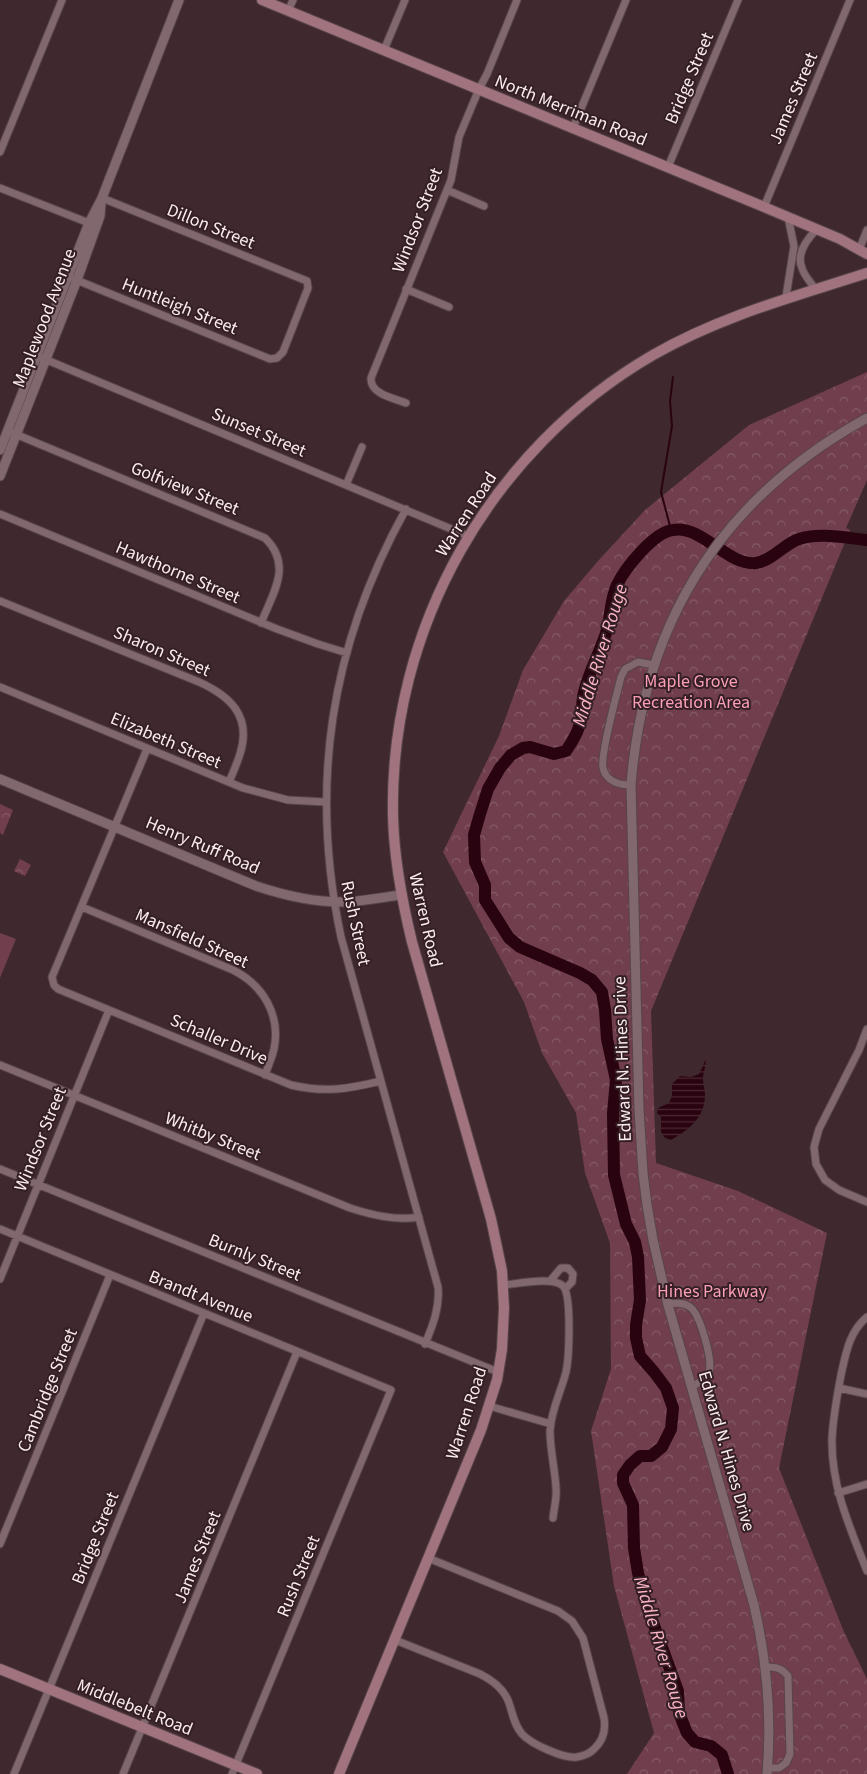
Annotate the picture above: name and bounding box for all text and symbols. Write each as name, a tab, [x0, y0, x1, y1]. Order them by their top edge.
street label: Bridge Street	[659, 28, 720, 128]
street label: James Street	[763, 48, 824, 148]
street label: North Merriman Road	[491, 69, 651, 152]
street label: Windsor Street	[386, 164, 449, 276]
street label: Dillon Street	[163, 197, 259, 255]
street label: Maplewood Avenue	[6, 245, 83, 391]
street label: Huntleigh Street	[118, 272, 242, 341]
street label: Sunset Street	[208, 401, 310, 464]
street label: Golfview Street	[127, 455, 243, 521]
street label: Warren Road	[430, 467, 503, 561]
street label: Hawthorne Street	[112, 535, 244, 610]
water label: Middle River Rouge	[566, 581, 635, 730]
street label: Sharon Street	[110, 620, 214, 683]
park label: Maple Grove Recreation Area	[632, 669, 750, 715]
street label: Elizabeth Street	[107, 706, 225, 775]
street label: Henry Ruff Road	[142, 810, 264, 881]
street label: Warren Road	[403, 870, 449, 970]
street label: Rush Street	[334, 878, 377, 968]
street label: Mansfield Street	[131, 902, 252, 975]
street label: Edward N. Hines Drive	[607, 976, 638, 1142]
street label: Schaller Drive	[166, 1008, 271, 1071]
street label: Windsor Street	[8, 1083, 73, 1195]
street label: Whitby Street	[161, 1106, 265, 1167]
street label: Burnly Street	[205, 1227, 305, 1287]
street label: Brandt Avenue	[145, 1264, 257, 1329]
park label: Hines Parkway	[657, 1279, 768, 1304]
street label: Cambridge Street	[11, 1325, 84, 1456]
street label: Warren Road	[440, 1364, 493, 1463]
street label: Edward N. Hines Drive	[692, 1368, 761, 1534]
street label: Bridge Street	[66, 1488, 125, 1588]
street label: James Street	[168, 1507, 227, 1607]
street label: Rush Street	[271, 1532, 326, 1621]
water label: Middle River Rouge	[626, 1573, 695, 1722]
street label: Middlebelt Road	[73, 1673, 196, 1742]

